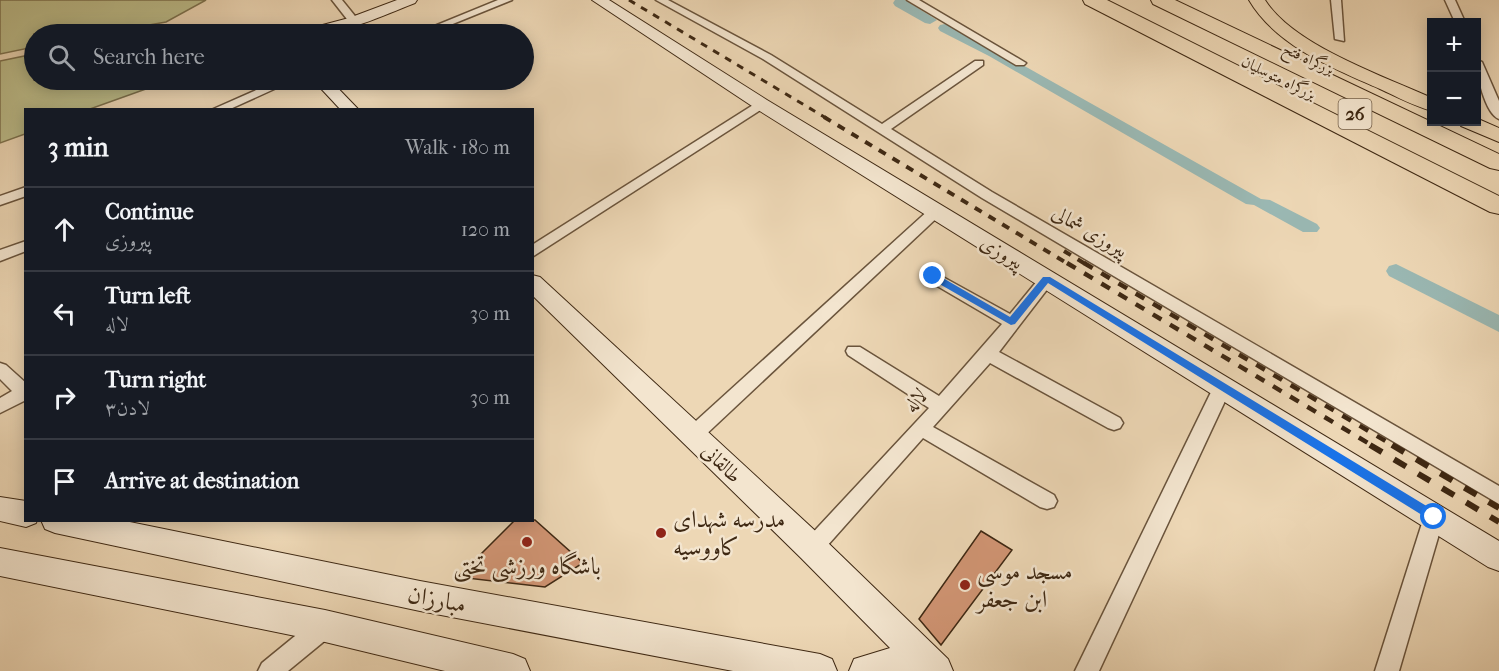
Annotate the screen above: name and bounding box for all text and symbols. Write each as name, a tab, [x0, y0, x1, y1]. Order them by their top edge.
map controls	[1427, 18, 1481, 126]
button: +	[1427, 18, 1481, 72]
search box	[24, 24, 534, 90]
street label: بزرگراه فتح	[1278, 37, 1338, 83]
icon: search	[45, 41, 78, 74]
text: Search here	[93, 44, 205, 70]
street label: بزرگراه متوسلیان	[1238, 50, 1320, 105]
button: −	[1427, 72, 1481, 126]
road number: 26	[1338, 99, 1372, 129]
text: 3 min	[48, 132, 109, 163]
text: Walk · 180 m	[405, 136, 510, 159]
text: Continue	[105, 199, 194, 225]
street label: پیروزی شمالی	[1046, 201, 1133, 265]
icon: ahead	[48, 213, 81, 246]
text: 120 m	[461, 218, 510, 241]
text: پیروزی	[105, 229, 151, 252]
street label: پیروزی	[975, 231, 1028, 277]
route end	[919, 262, 945, 288]
text: Turn left	[105, 283, 191, 309]
icon: left	[48, 297, 81, 330]
text: 30 m	[470, 302, 510, 325]
text: لاله	[105, 313, 129, 336]
text: Turn right	[105, 367, 206, 393]
icon: right	[48, 381, 81, 414]
street label: لاله	[899, 384, 932, 417]
text: 30 m	[470, 386, 510, 409]
text: لادن۳	[105, 397, 150, 420]
street label: طالقانی	[697, 439, 746, 488]
icon: arrive	[48, 465, 81, 498]
text: Arrive at destination	[105, 468, 299, 494]
route start	[1420, 503, 1446, 529]
place label: مدرسه شهدای کاووسیه	[673, 505, 785, 561]
marker: مدرسه شهدای کاووسیه	[654, 526, 668, 540]
marker: باشگاه ورزشی تختی	[520, 535, 534, 549]
place label: باشگاه ورزشی تختی	[453, 551, 601, 583]
place label: مسجد موسی ابن جعفر	[974, 557, 1073, 614]
marker: مسجد موسی ابن جعفر	[958, 578, 972, 592]
street label: مبارزان	[405, 580, 469, 618]

